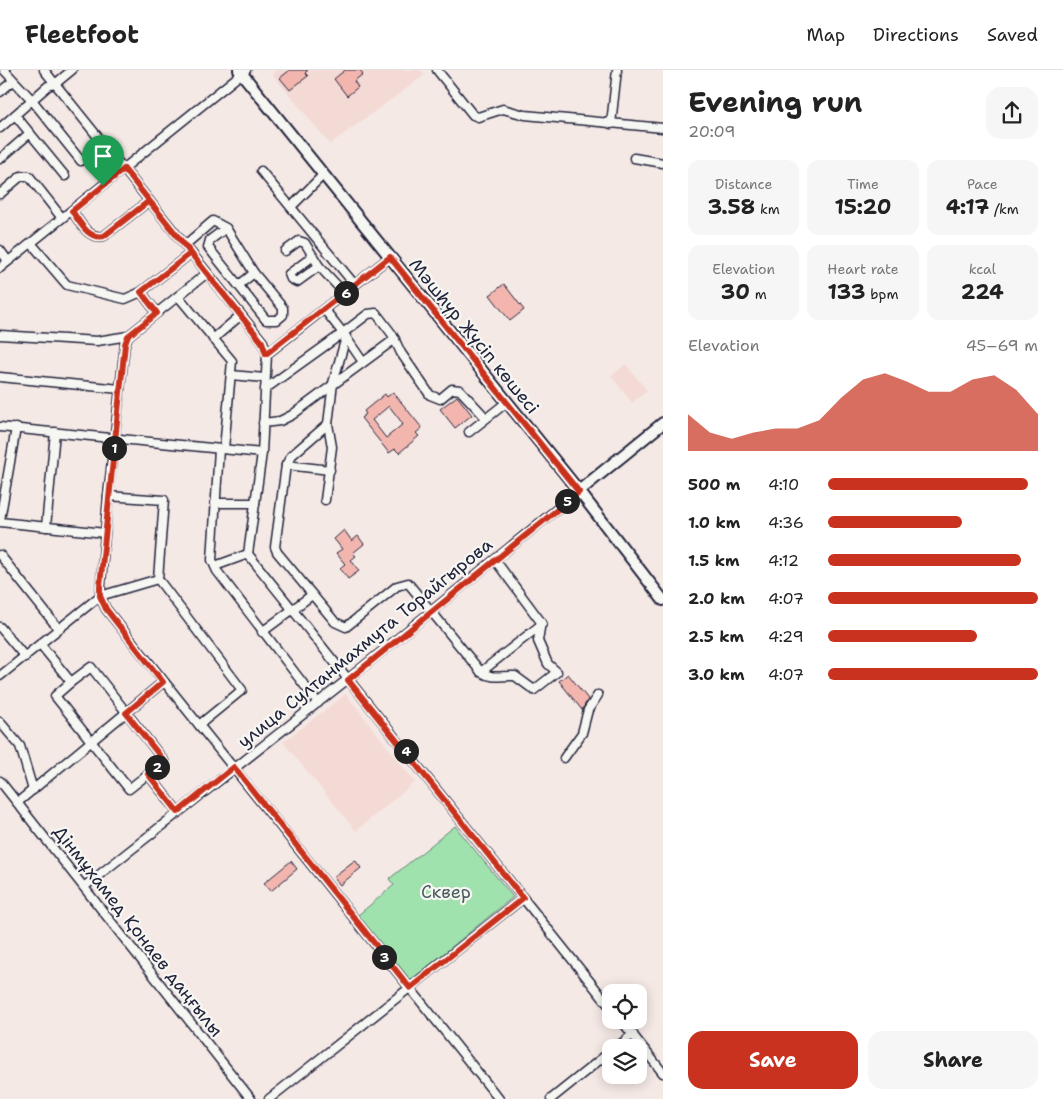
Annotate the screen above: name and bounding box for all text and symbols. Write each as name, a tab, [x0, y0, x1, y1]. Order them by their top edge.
text: Fleetfoot	[25, 19, 139, 51]
text: Map	[807, 23, 845, 47]
text: Directions	[873, 23, 959, 47]
text: Saved	[987, 23, 1038, 47]
text: Evening run	[688, 83, 863, 121]
button: share	[986, 87, 1038, 139]
text: 20:09	[688, 121, 735, 142]
pin	[82, 135, 124, 186]
icon: arrive	[89, 142, 117, 170]
text: Distance	[715, 175, 772, 193]
text: Time	[847, 175, 879, 193]
text: Pace	[967, 175, 998, 193]
text: 3.58	[707, 193, 755, 221]
text: 15:20	[834, 193, 892, 221]
text: 4:17	[946, 193, 989, 221]
text: km	[755, 200, 780, 218]
text: /km	[989, 200, 1019, 218]
street label: Мәшһүр Жүсіп көшесі	[404, 253, 544, 419]
text: Elevation	[712, 260, 775, 278]
text: Heart rate	[827, 260, 899, 278]
text: kcal	[969, 260, 996, 278]
text: 30	[721, 278, 750, 306]
text: 133	[827, 278, 866, 306]
text: 224	[961, 278, 1004, 306]
pin: 6	[334, 280, 358, 306]
text: 6	[342, 284, 351, 302]
text: m	[750, 285, 767, 303]
text: bpm	[866, 285, 898, 303]
text: Elevation	[688, 335, 760, 356]
text: 45–69 m	[966, 335, 1038, 356]
pin: 1	[102, 436, 126, 460]
text: 1	[111, 439, 118, 457]
text: 500 m	[688, 474, 740, 495]
text: 4:10	[768, 474, 799, 495]
pin: 5	[554, 488, 580, 514]
text: 5	[563, 492, 572, 510]
text: 1.0 km	[688, 512, 740, 533]
text: 4:36	[768, 512, 804, 533]
street label: улица Султанмахмута Торайгырова	[233, 533, 497, 753]
text: 1.5 km	[688, 550, 740, 571]
text: 4:12	[768, 550, 799, 571]
text: 2.0 km	[688, 588, 745, 609]
text: 4:07	[768, 588, 804, 609]
text: 2.5 km	[688, 626, 744, 647]
text: 4:29	[768, 626, 804, 647]
text: 3.0 km	[688, 664, 744, 685]
text: 4:07	[768, 664, 804, 685]
pin: 4	[394, 738, 418, 764]
text: 4	[402, 742, 411, 760]
pin: 2	[144, 754, 170, 780]
text: 2	[153, 758, 162, 776]
street label: Дінмұхамед Қонаев даңғылы	[48, 820, 228, 1042]
park label: Сквер	[421, 880, 471, 904]
pin: 3	[372, 944, 396, 970]
text: 3	[380, 948, 389, 966]
map controls	[602, 984, 647, 1084]
button: locate	[602, 984, 647, 1029]
button: Save	[688, 1031, 858, 1089]
button: Share	[868, 1031, 1038, 1089]
button: layers	[602, 1039, 647, 1084]

